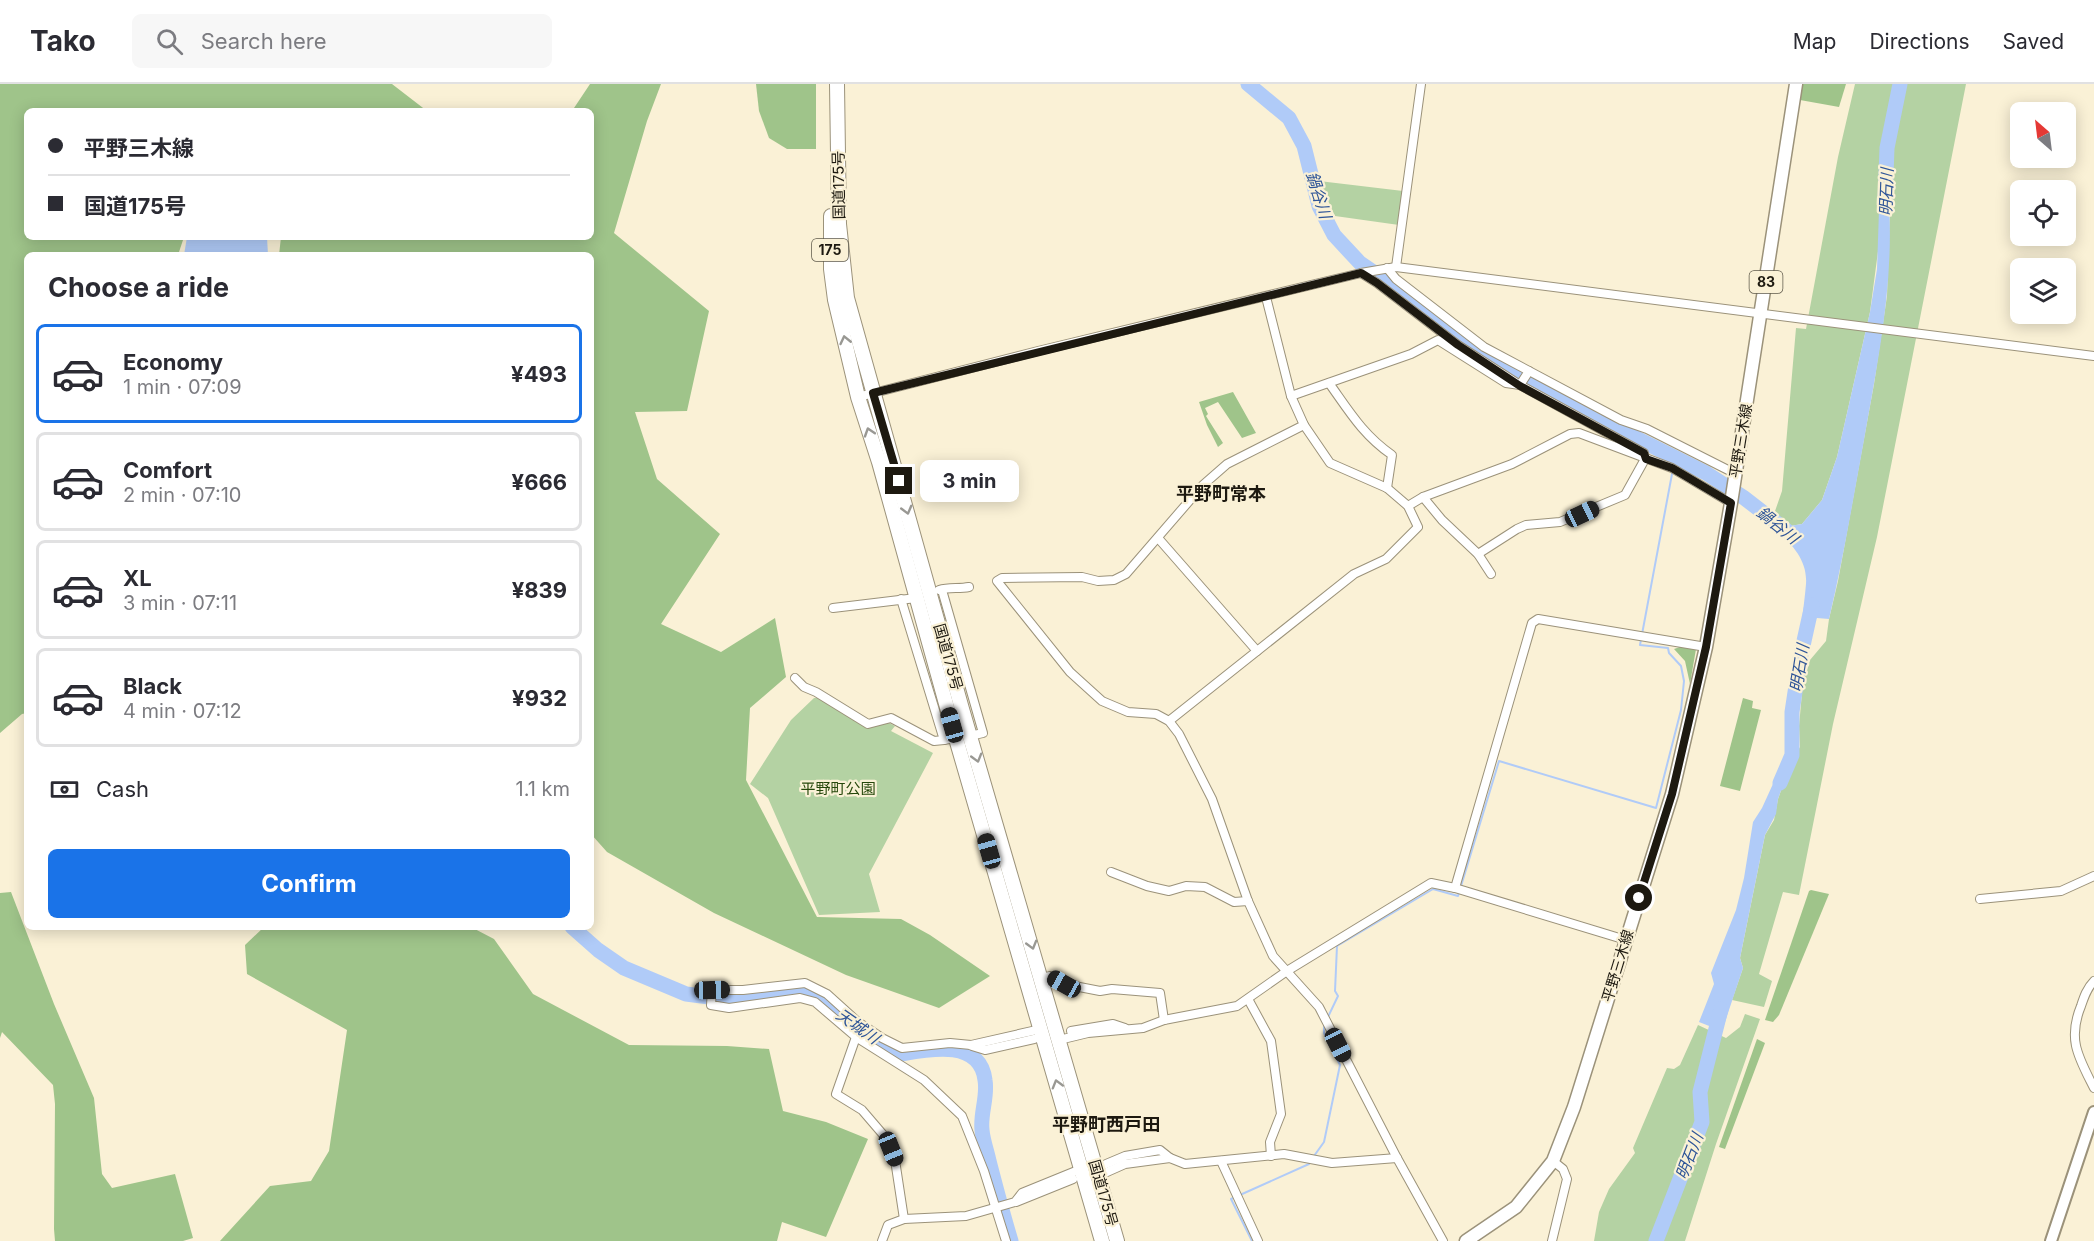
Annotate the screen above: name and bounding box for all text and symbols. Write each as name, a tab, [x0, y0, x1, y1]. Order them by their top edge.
search box	[132, 14, 552, 68]
text: Tako	[30, 24, 96, 58]
icon: search	[153, 25, 186, 58]
text: Search here	[201, 28, 326, 54]
text: Map	[1793, 29, 1836, 54]
text: Directions	[1869, 29, 1970, 54]
text: Saved	[2003, 29, 2064, 54]
north arrow	[2010, 102, 2076, 168]
map controls	[2010, 102, 2076, 324]
text: 平野三木線	[84, 135, 194, 161]
street label: 国道175号	[828, 151, 849, 219]
water label: 明石川	[1875, 166, 1897, 216]
water label: 鍋谷川	[1302, 169, 1337, 223]
button: locate	[2010, 180, 2076, 246]
text: 国道175号	[84, 193, 186, 219]
road number: 175	[812, 239, 848, 261]
button: layers	[2010, 258, 2076, 324]
text: Choose a ride	[48, 271, 229, 304]
road number: 83	[1750, 271, 1782, 293]
one-way arrow	[839, 336, 852, 346]
icon: car	[51, 347, 105, 401]
text: Economy	[123, 349, 223, 375]
text: ¥493	[511, 361, 567, 387]
text: 1 min · 07:09	[123, 375, 242, 399]
street label: 平野三木線	[1725, 402, 1756, 479]
one-way arrow	[864, 427, 876, 438]
icon: car	[51, 455, 105, 509]
text: Comfort	[123, 457, 212, 483]
callout: 3 min	[920, 460, 1019, 502]
route end	[885, 467, 912, 494]
text: ¥666	[512, 469, 567, 495]
text: 3 min	[943, 469, 996, 493]
text: 2 min · 07:10	[123, 483, 241, 507]
district label: 平野町常本	[1176, 483, 1266, 504]
car	[1562, 498, 1602, 530]
water label: 鍋谷川	[1753, 502, 1804, 549]
one-way arrow	[900, 504, 912, 515]
icon: car	[51, 563, 105, 617]
text: XL	[123, 565, 152, 591]
text: ¥839	[512, 577, 567, 603]
text: 3 min · 07:11	[123, 591, 237, 615]
street label: 国道175号	[930, 621, 967, 692]
water label: 明石川	[1785, 641, 1813, 693]
icon: car	[51, 671, 105, 725]
text: Black	[123, 673, 182, 699]
text: ¥932	[512, 685, 567, 711]
text: 4 min · 07:12	[123, 699, 242, 723]
car	[938, 705, 966, 745]
one-way arrow	[970, 752, 982, 763]
icon: cash	[48, 773, 81, 806]
text: Cash	[96, 776, 149, 802]
text: 1.1 km	[516, 777, 570, 801]
park label: 平野町公園	[800, 779, 876, 798]
car	[975, 831, 1003, 871]
button: Confirm	[48, 849, 570, 918]
route start	[1625, 884, 1652, 911]
street label: 平野三木線	[1597, 927, 1638, 1005]
one-way arrow	[1025, 939, 1037, 950]
car	[1044, 967, 1084, 1001]
car	[694, 981, 730, 999]
water label: 天城川	[833, 1004, 885, 1049]
car	[1322, 1025, 1354, 1065]
one-way arrow	[1052, 1079, 1064, 1090]
district label: 平野町西戸田	[1052, 1114, 1160, 1135]
water label: 明石川	[1671, 1128, 1708, 1182]
car	[876, 1129, 906, 1169]
street label: 国道175号	[1085, 1157, 1122, 1228]

